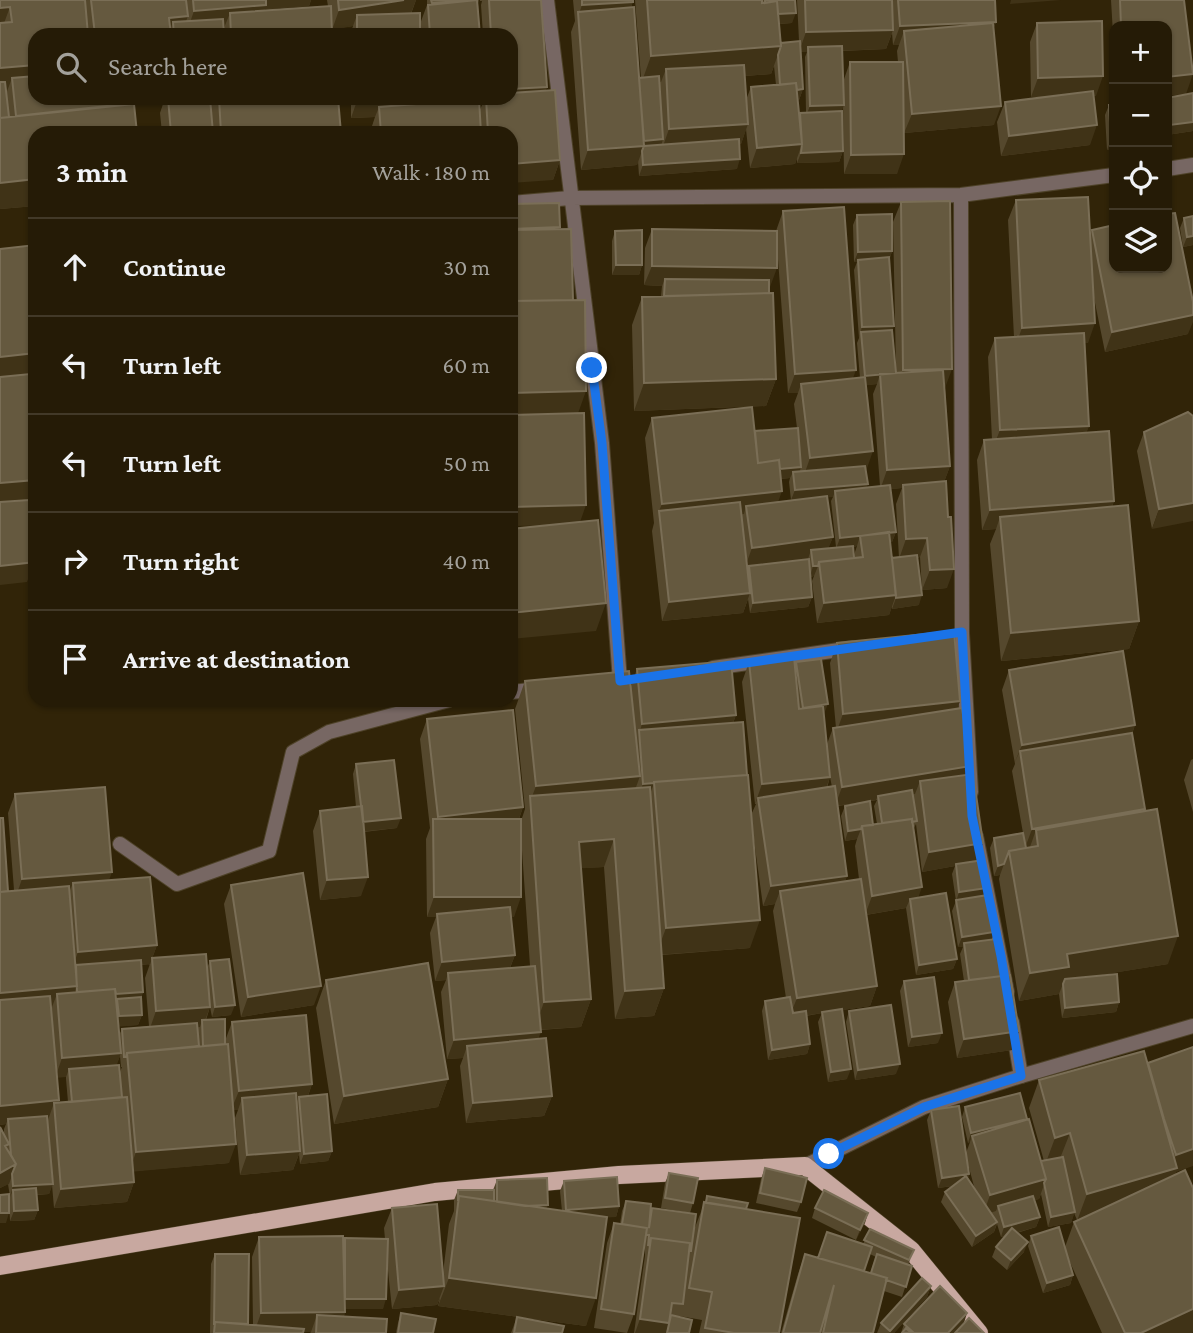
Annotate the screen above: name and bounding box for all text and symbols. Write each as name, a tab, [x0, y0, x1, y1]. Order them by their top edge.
map controls	[1109, 21, 1172, 273]
button: +	[1109, 21, 1172, 84]
search box	[28, 28, 518, 105]
icon: search	[52, 48, 90, 86]
text: Search here	[108, 52, 227, 81]
button: −	[1109, 84, 1172, 147]
button: locate	[1109, 147, 1172, 210]
text: 3 min	[56, 155, 128, 188]
text: Walk · 180 m	[372, 159, 490, 185]
button: layers	[1109, 210, 1172, 273]
icon: ahead	[56, 248, 94, 286]
text: Continue	[123, 253, 226, 282]
text: 30 m	[443, 254, 490, 280]
icon: left	[56, 346, 94, 384]
text: Turn left	[123, 351, 221, 380]
text: 60 m	[443, 352, 490, 378]
route end	[576, 352, 607, 383]
icon: left	[56, 444, 94, 482]
text: Turn left	[123, 449, 221, 478]
text: 50 m	[443, 450, 490, 476]
icon: right	[56, 542, 94, 580]
text: Turn right	[123, 547, 239, 576]
text: 40 m	[442, 548, 490, 574]
icon: arrive	[56, 640, 94, 678]
text: Arrive at destination	[123, 645, 350, 674]
route start	[813, 1138, 844, 1169]

